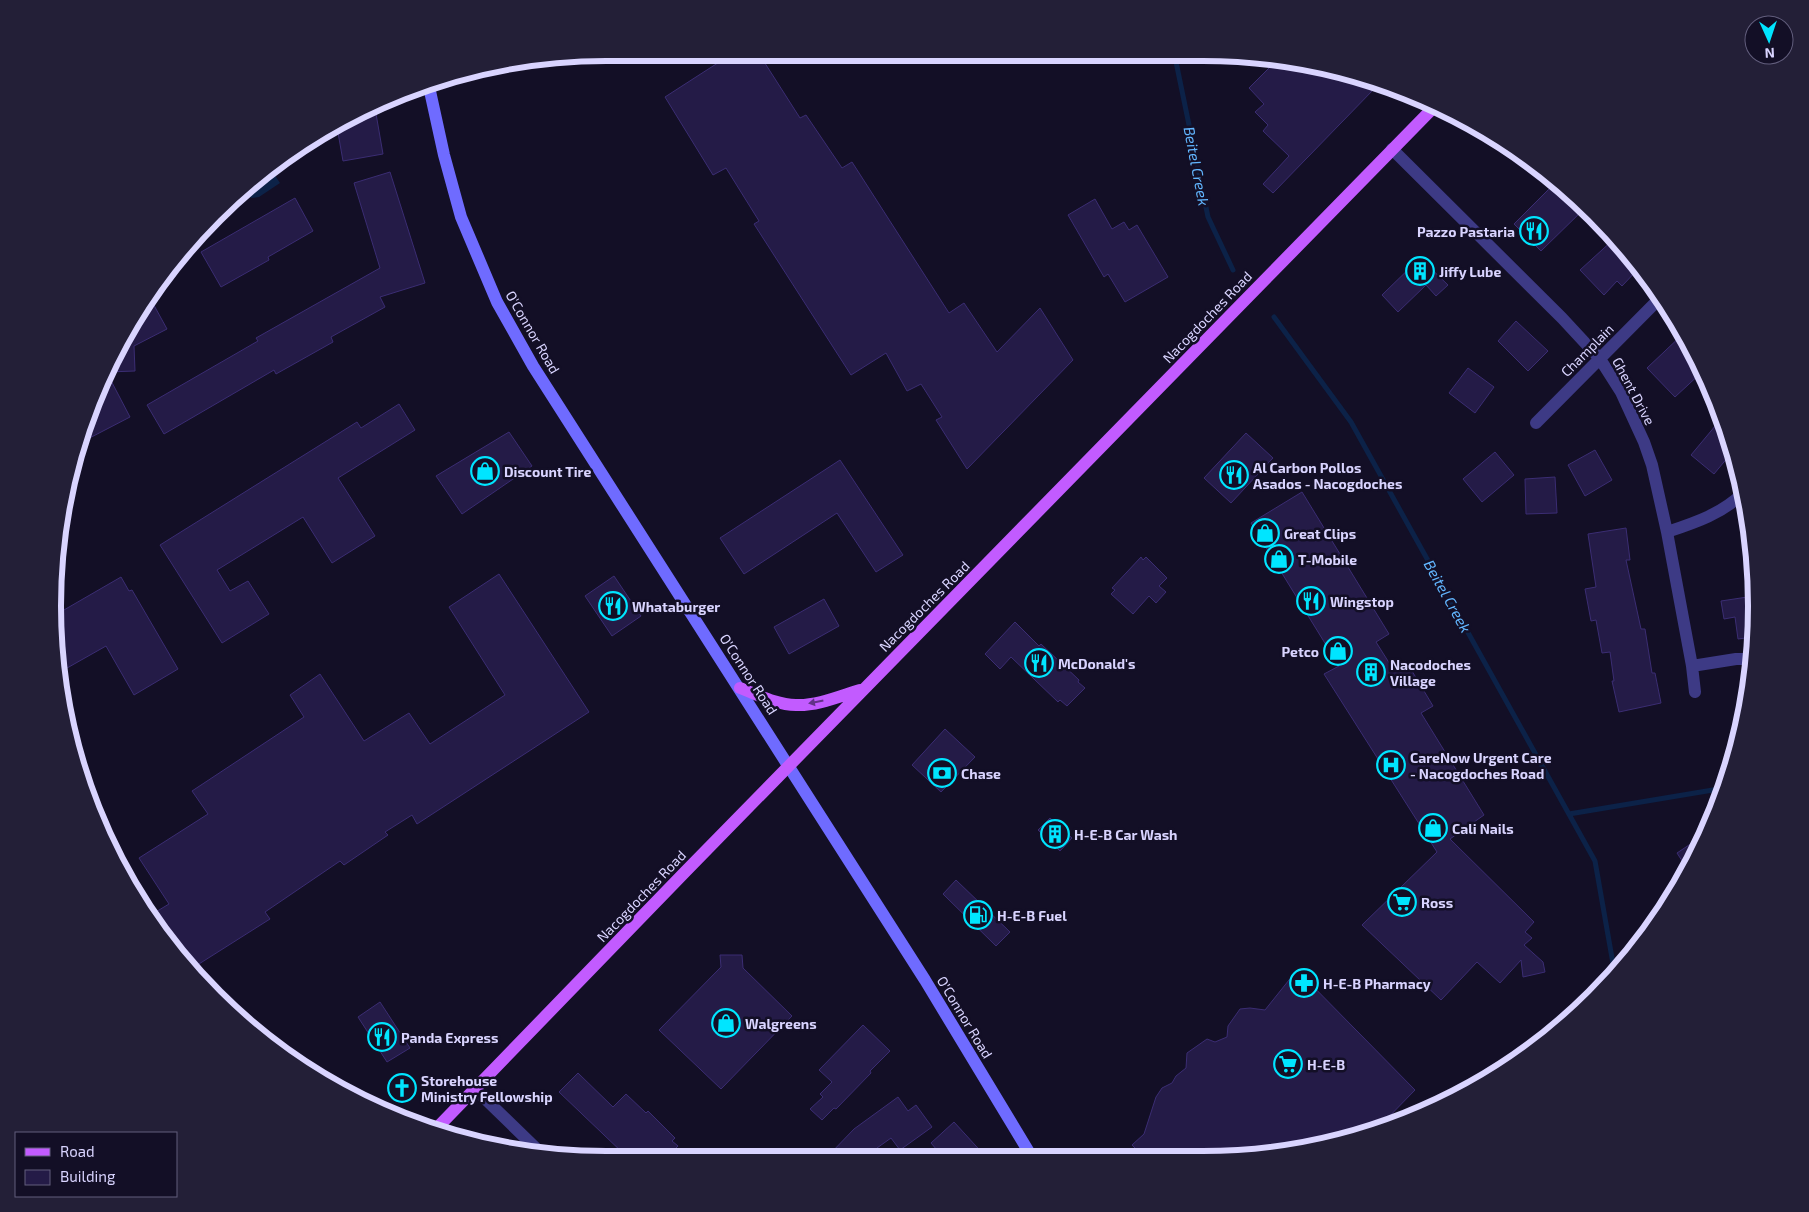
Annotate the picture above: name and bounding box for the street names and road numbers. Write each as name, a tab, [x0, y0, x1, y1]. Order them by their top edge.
street label: Nacogdoches Road	[1159, 268, 1255, 366]
street label: O'Connor Road	[502, 287, 564, 377]
street label: Champlain	[1557, 320, 1617, 380]
street label: Ghent Drive	[1609, 354, 1659, 428]
street label: Nacogdoches Road	[875, 557, 973, 655]
street label: O'Connor Road	[717, 630, 781, 718]
street label: Nacogdoches Road	[593, 847, 689, 945]
street label: O'Connor Road	[934, 973, 996, 1061]

